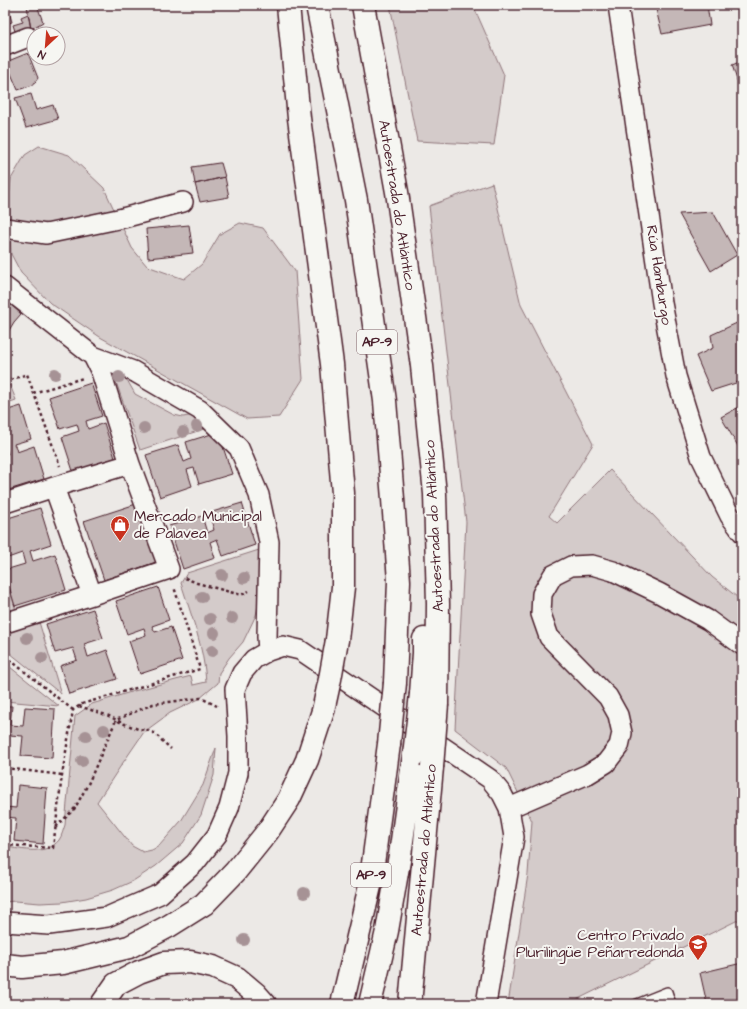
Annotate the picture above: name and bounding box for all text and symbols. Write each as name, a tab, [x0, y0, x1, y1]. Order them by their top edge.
north arrow	[26, 26, 66, 66]
text: N	[35, 46, 48, 63]
street label: Autoestrada do Atlántico	[373, 118, 421, 292]
street label: Rúa Hamburgo	[640, 224, 677, 327]
road number: AP-9	[357, 330, 397, 354]
street label: Autoestrada do Atlántico	[419, 439, 449, 613]
place label: Mercado Municipal de Palavea	[134, 506, 262, 544]
shop icon: Mercado Municipal de Palavea	[109, 514, 131, 542]
street label: Autoestrada do Atlántico	[406, 763, 442, 937]
road number: AP-9	[351, 863, 391, 887]
place label: Centro Privado Plurilingüe Peñarredonda	[516, 925, 685, 964]
school or university icon: Centro Privado Plurilingüe Peñarredonda	[687, 933, 709, 961]

